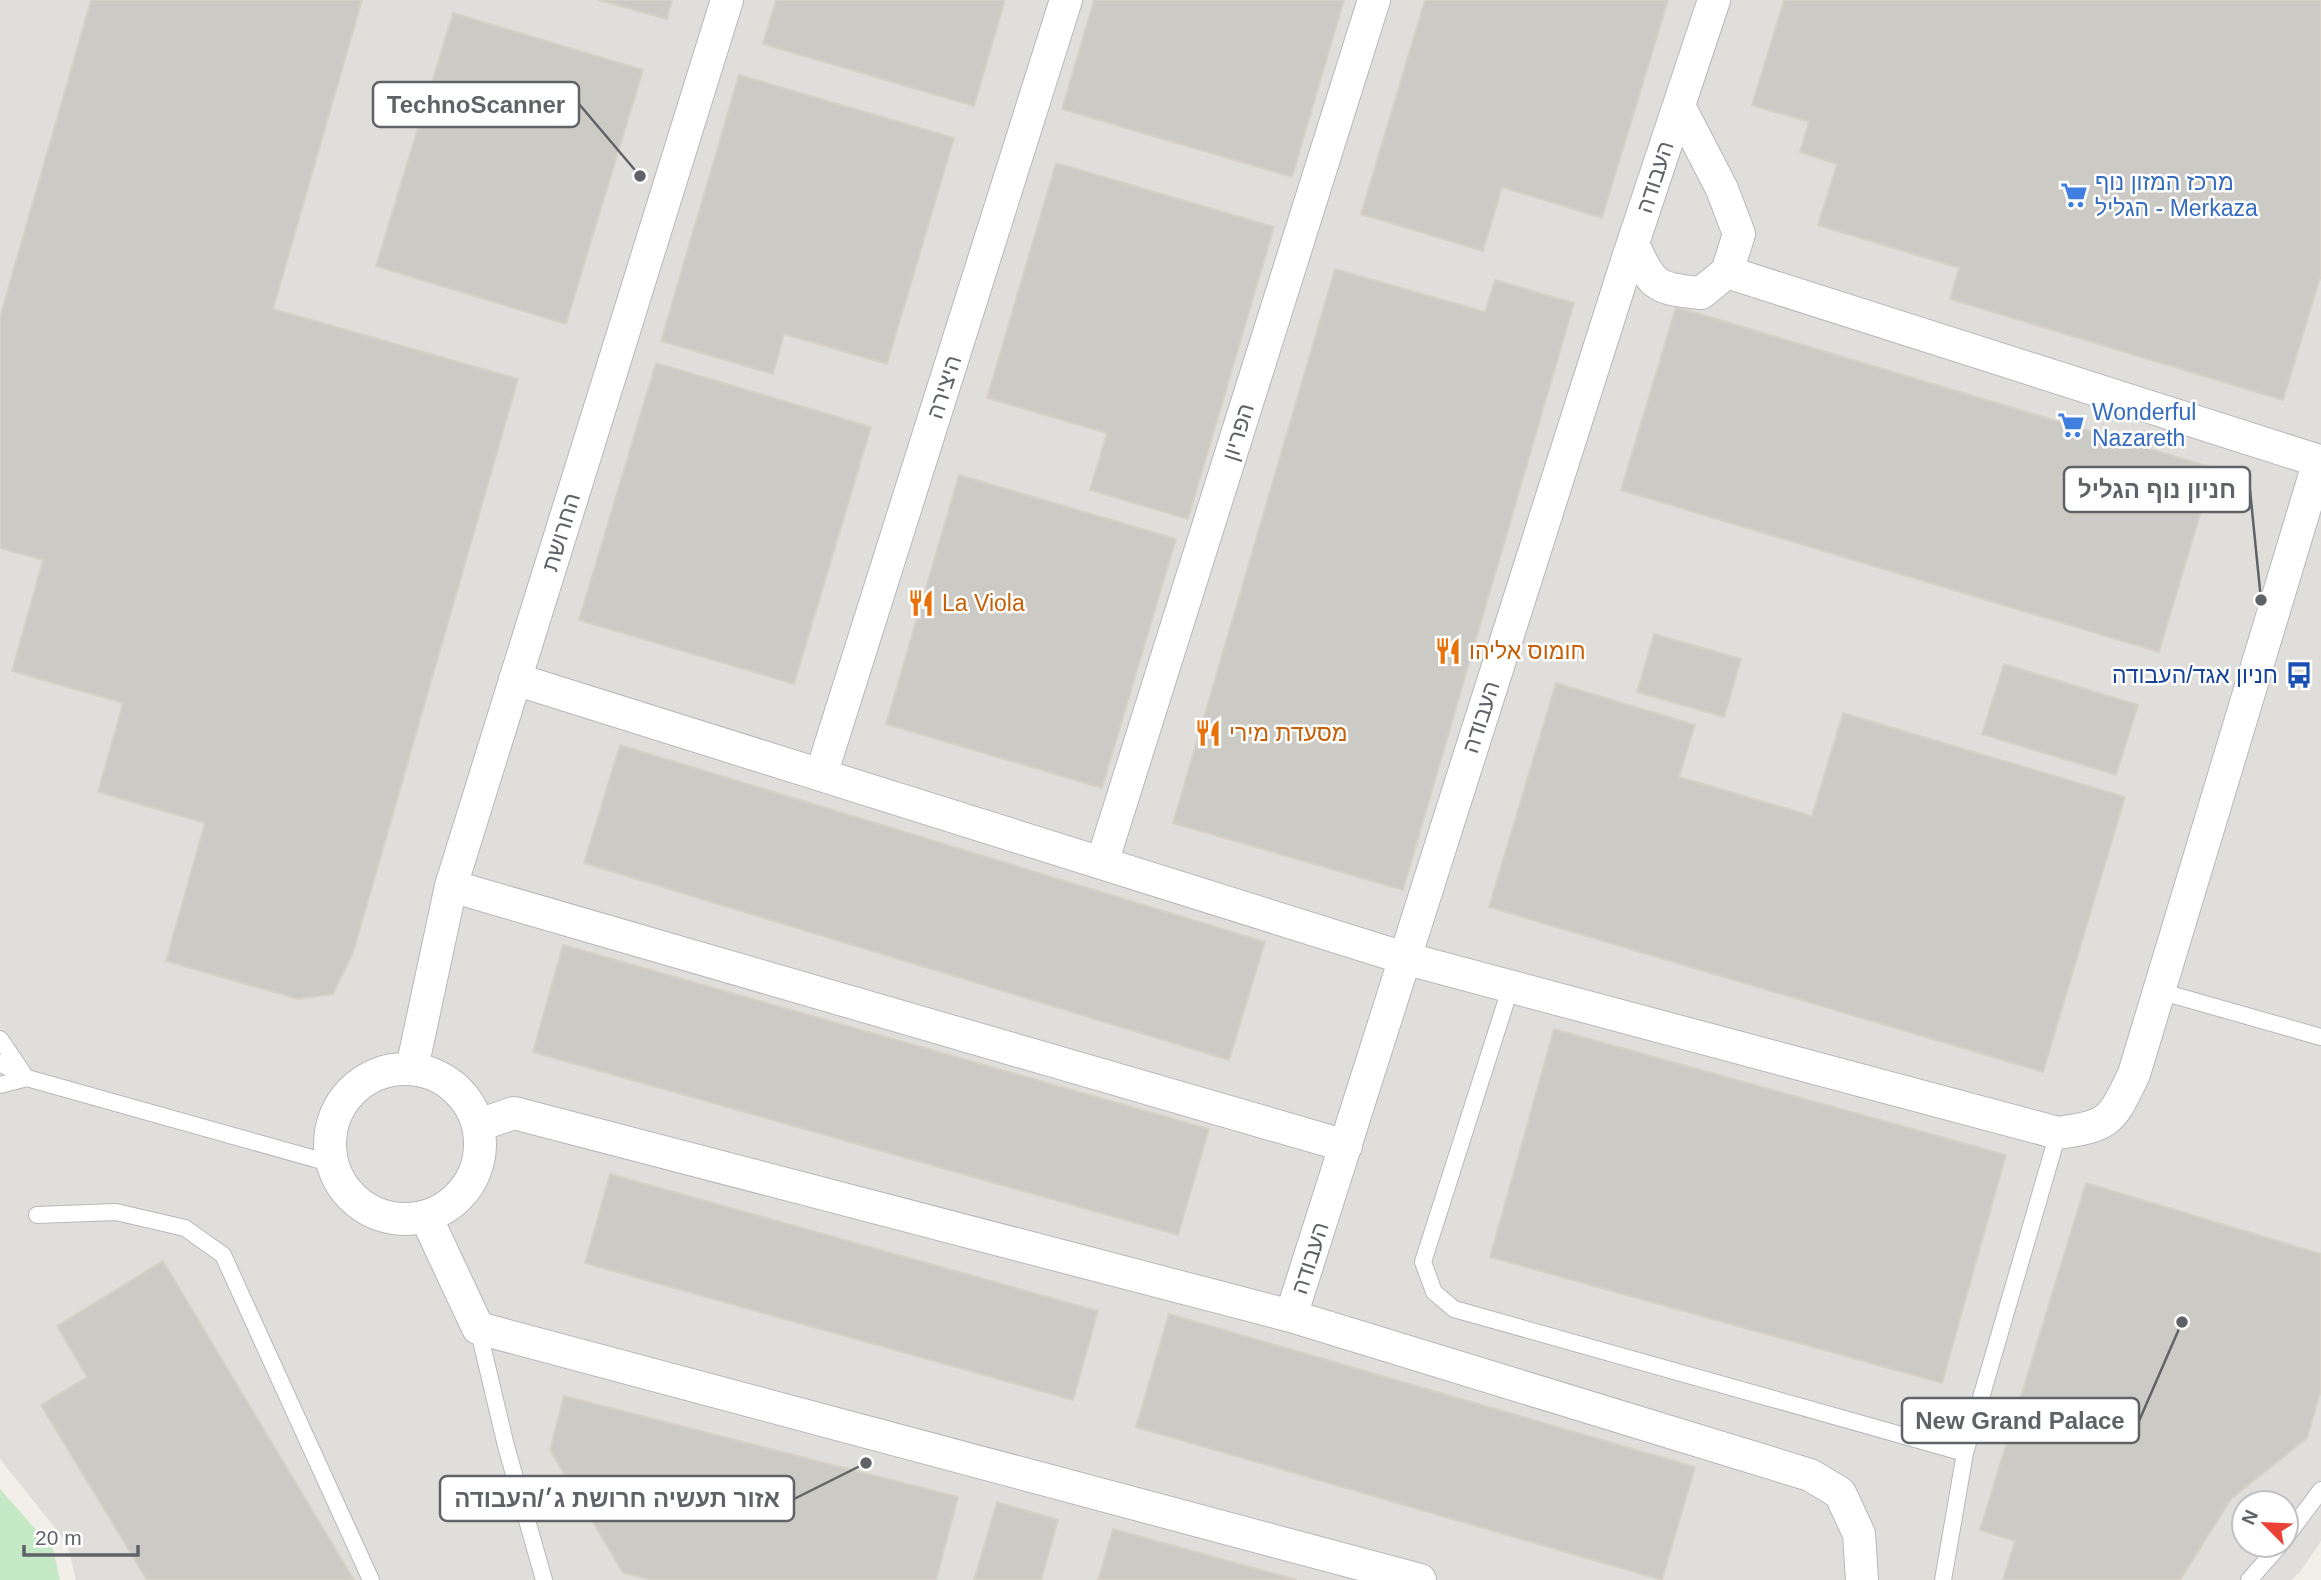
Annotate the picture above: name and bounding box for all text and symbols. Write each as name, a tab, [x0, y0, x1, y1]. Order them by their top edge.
callout: TechnoScanner	[373, 82, 579, 127]
text: TechnoScanner	[387, 91, 565, 118]
street label: העבודה	[1631, 138, 1679, 216]
place label: מרכז המזון נוף הגליל - Merkaza	[2095, 169, 2258, 221]
supermarket icon: מרכז המזון נוף הגליל - Merkaza	[2059, 180, 2089, 210]
street label: היצירה	[922, 352, 966, 422]
place label: Wonderful Nazareth	[2092, 399, 2196, 451]
street label: הפריון	[1217, 400, 1259, 464]
supermarket icon: Wonderful Nazareth	[2056, 410, 2086, 440]
callout: חניון נוף הגליל	[2064, 467, 2250, 512]
text: חניון נוף הגליל	[2078, 476, 2236, 503]
street label: החרושת	[537, 490, 585, 574]
restaurant icon: La Viola	[906, 588, 936, 618]
place label: La Viola	[942, 590, 1025, 616]
restaurant icon: חומוס אליהו	[1433, 636, 1463, 666]
place label: חומוס אליהו	[1469, 638, 1586, 664]
bus stop icon: חניון אגד/העבודה	[2284, 660, 2314, 690]
place label: חניון אגד/העבודה	[2112, 662, 2278, 688]
street label: העבודה	[1457, 678, 1505, 756]
restaurant icon: מסעדת מירי	[1193, 718, 1223, 748]
place label: מסעדת מירי	[1229, 720, 1348, 746]
street label: העבודה	[1286, 1219, 1334, 1297]
callout: New Grand Palace	[1902, 1398, 2139, 1443]
text: New Grand Palace	[1915, 1407, 2125, 1434]
callout: אזור תעשיה חרושת ג׳/העבודה	[440, 1476, 794, 1521]
text: אזור תעשיה חרושת ג׳/העבודה	[454, 1485, 780, 1512]
north arrow	[2230, 1489, 2300, 1559]
text: N	[2238, 1507, 2262, 1528]
scale bar	[24, 1514, 138, 1558]
text: 20 m	[35, 1526, 82, 1549]

